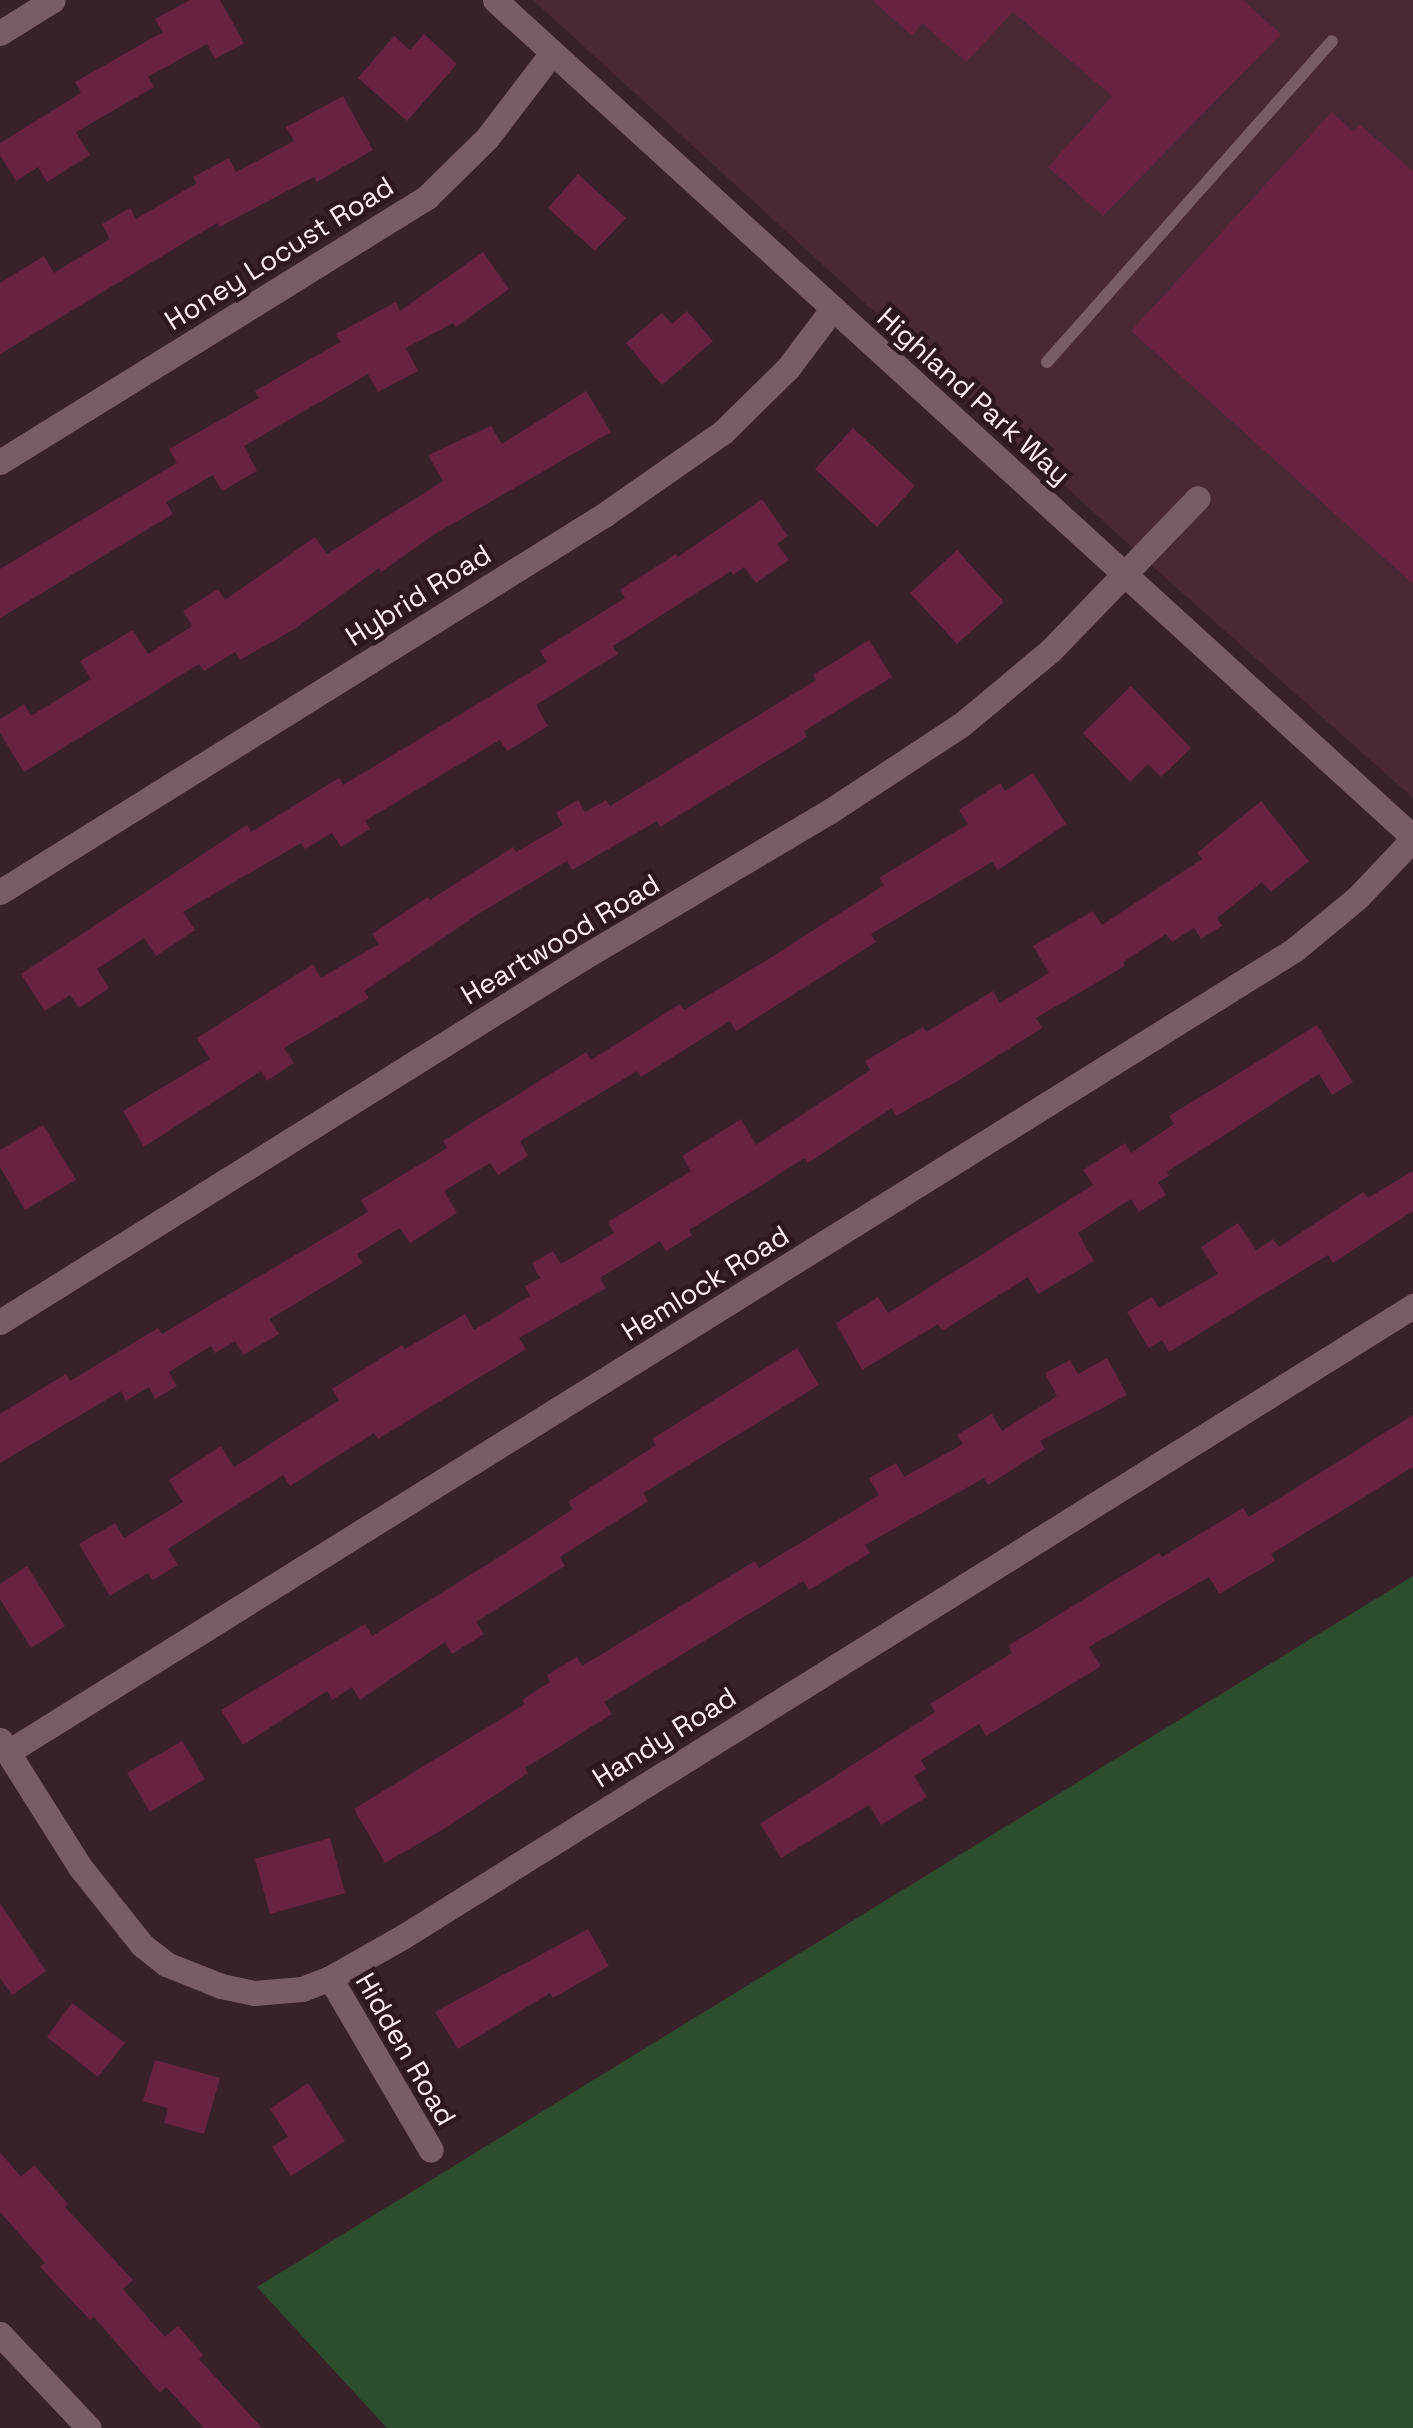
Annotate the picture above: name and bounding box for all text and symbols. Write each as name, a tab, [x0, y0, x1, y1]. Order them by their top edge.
street label: Honey Locust Road	[158, 169, 400, 337]
street label: Highland Park Way	[871, 300, 1077, 492]
street label: Hybrid Road	[339, 537, 497, 653]
street label: Heartwood Road	[455, 867, 665, 1011]
street label: Hemlock Road	[615, 1218, 795, 1348]
street label: Handy Road	[586, 1680, 742, 1794]
street label: Hidden Road	[349, 1967, 463, 2131]

